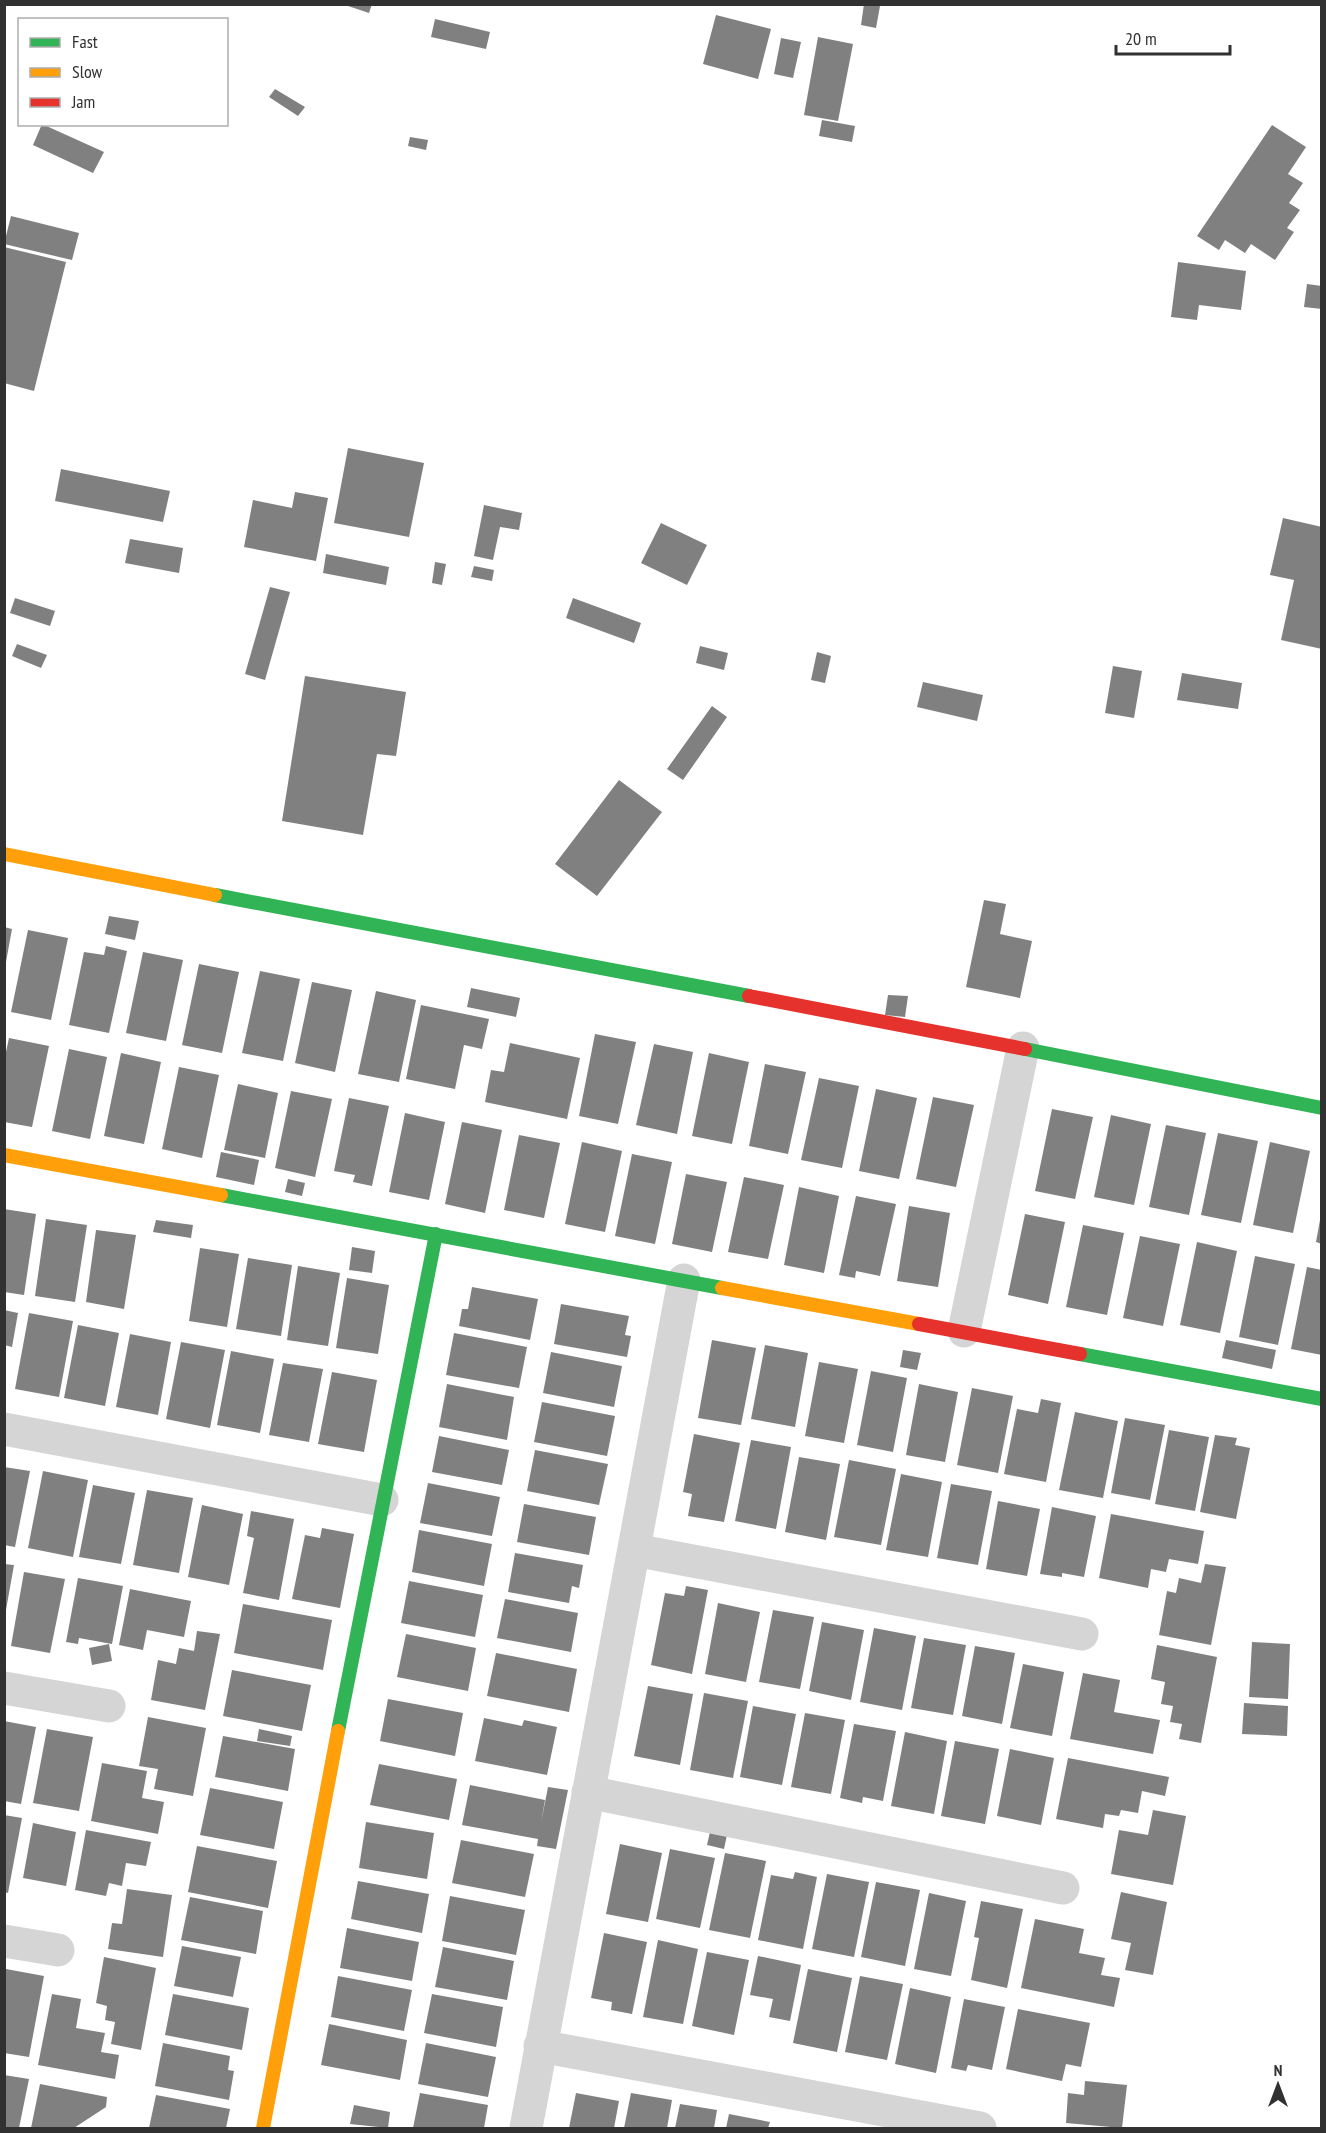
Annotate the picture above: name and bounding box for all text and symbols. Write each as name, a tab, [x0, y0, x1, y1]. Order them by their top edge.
legend	[18, 18, 228, 126]
scale bar	[1116, 18, 1230, 56]
text: 20 m	[1125, 27, 1157, 50]
text: Fast	[72, 30, 98, 53]
text: Slow	[72, 60, 103, 83]
text: Jam	[71, 90, 95, 113]
north arrow	[1248, 2055, 1308, 2115]
text: N	[1274, 2060, 1282, 2080]

